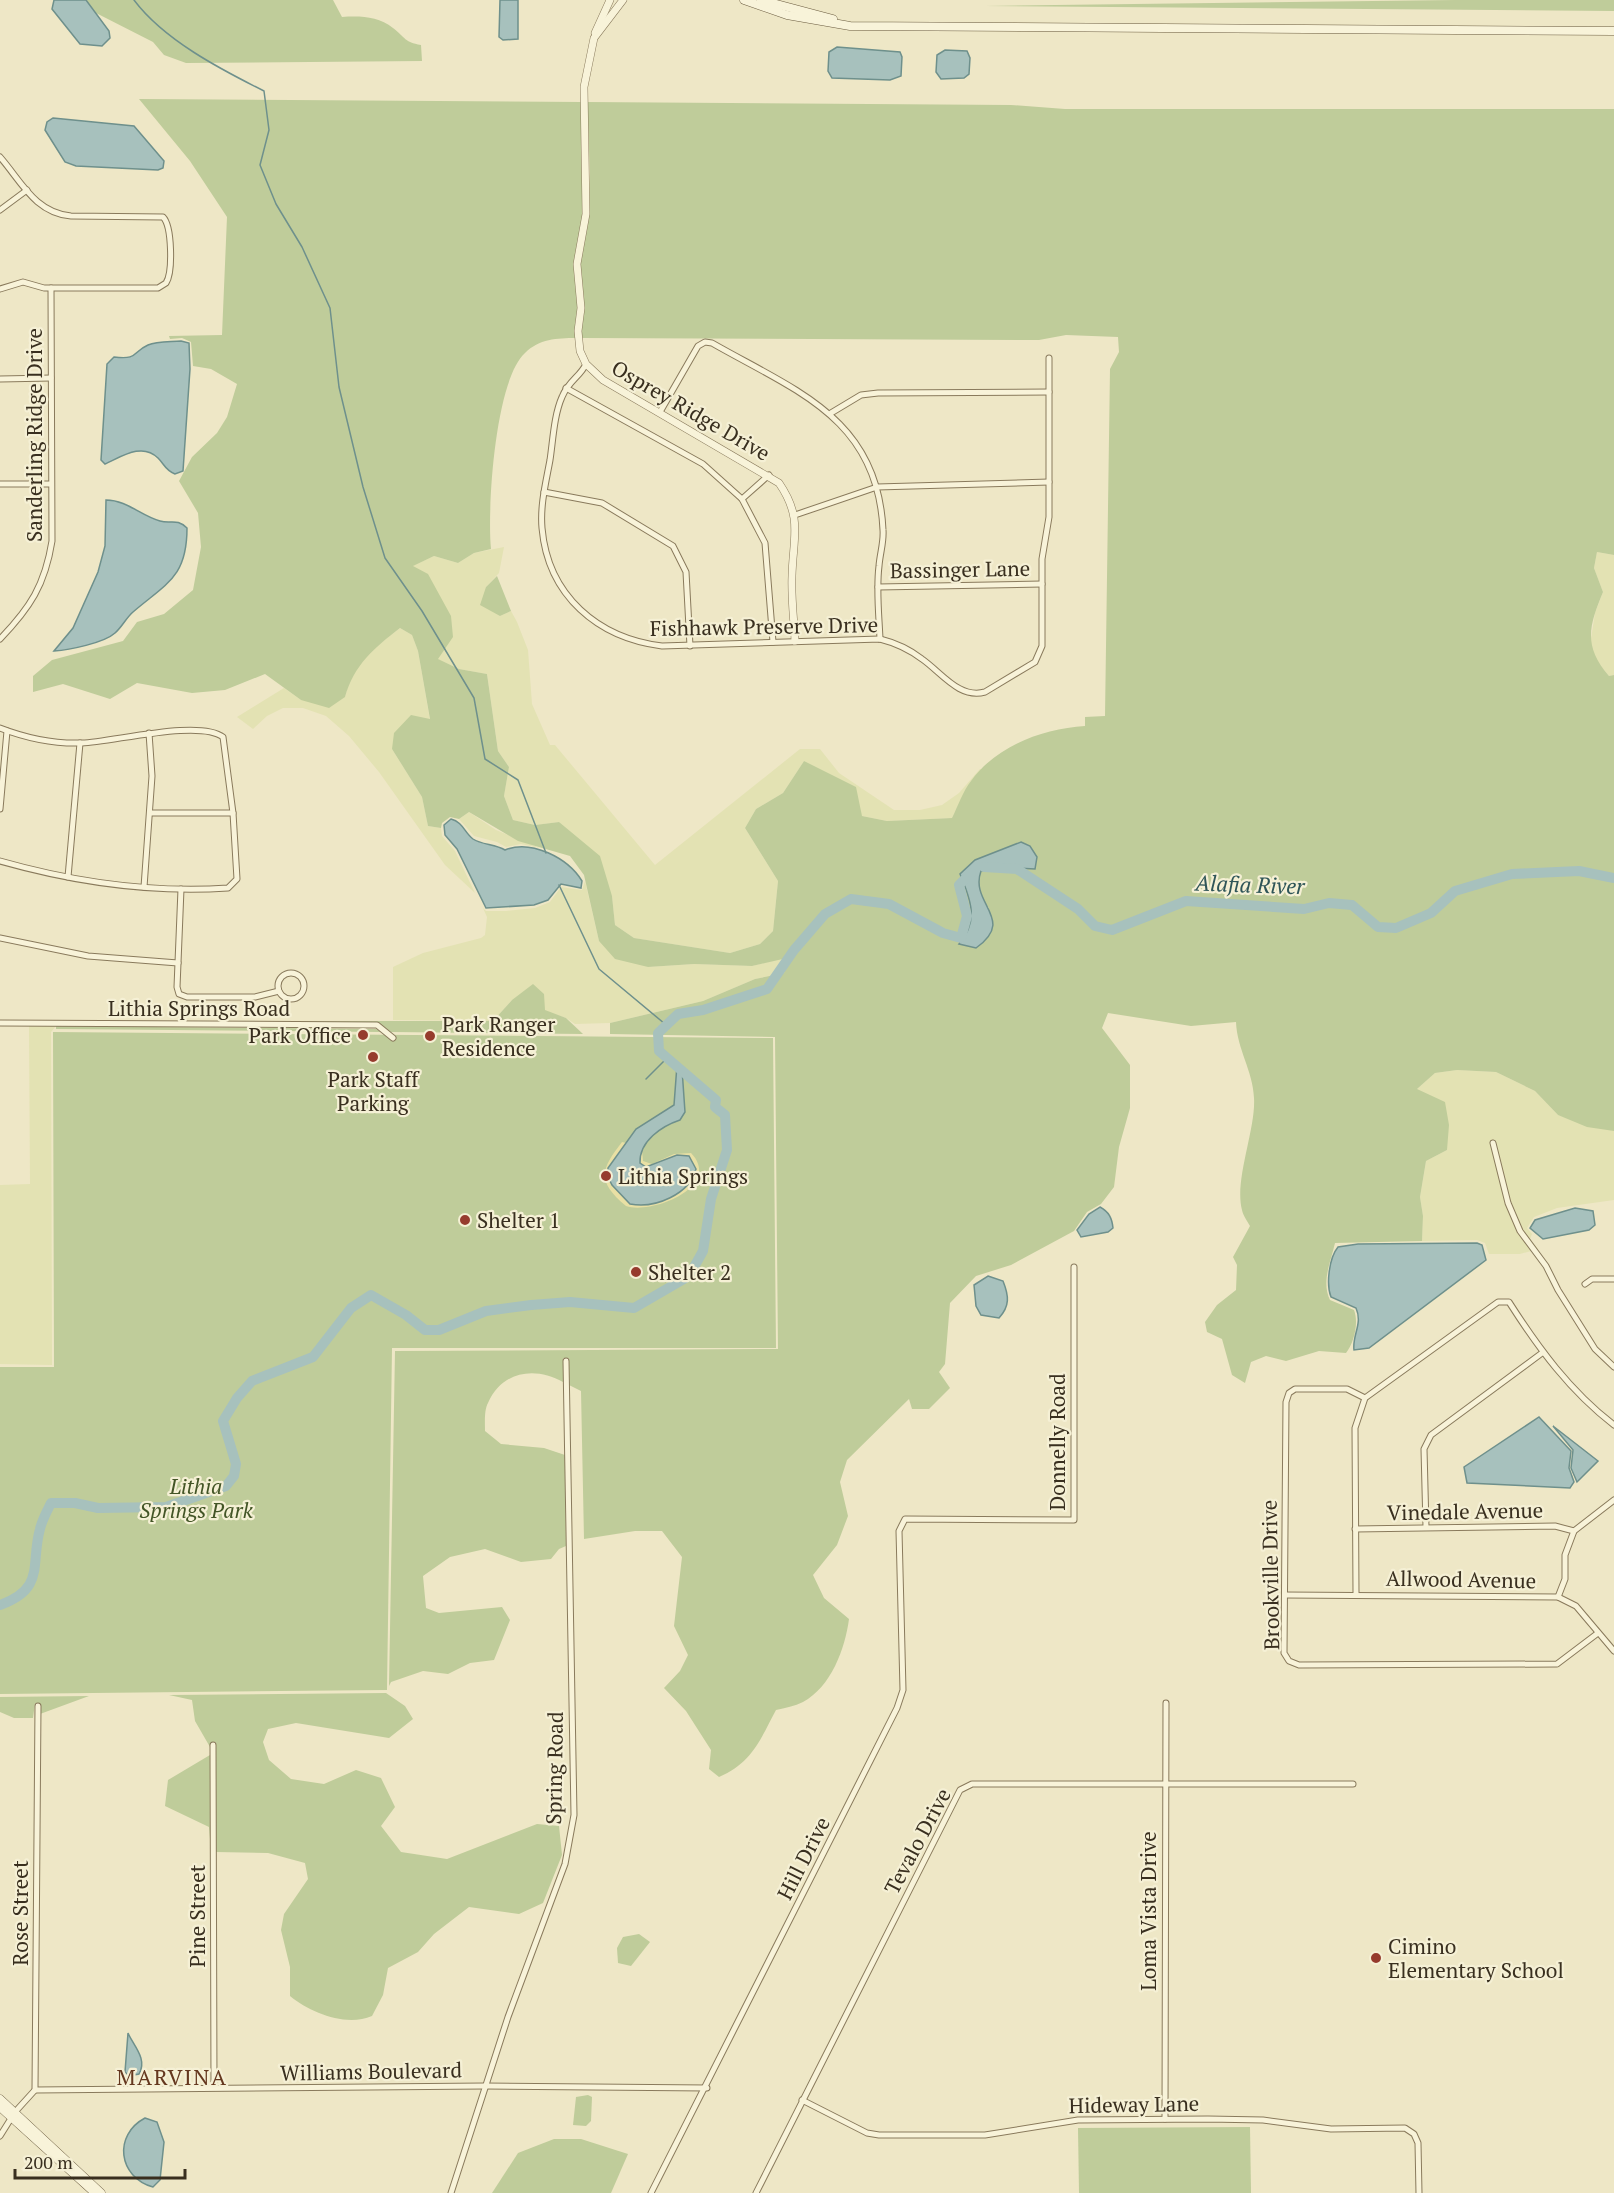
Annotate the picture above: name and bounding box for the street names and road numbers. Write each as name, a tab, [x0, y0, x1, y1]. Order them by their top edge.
street label: Sanderling Ridge Drive	[20, 328, 48, 542]
street label: Osprey Ridge Drive	[607, 353, 775, 467]
street label: Bassinger Lane	[890, 554, 1030, 584]
street label: Fishhawk Preserve Drive	[649, 610, 879, 642]
street label: Lithia Springs Road	[108, 994, 290, 1022]
street label: Donnelly Road	[1043, 1373, 1071, 1511]
street label: Vinedale Avenue	[1387, 1496, 1543, 1526]
street label: Brookville Drive	[1255, 1500, 1285, 1650]
street label: Allwood Avenue	[1386, 1564, 1536, 1594]
street label: Spring Road	[539, 1711, 569, 1825]
street label: Tevalo Drive	[877, 1783, 957, 1899]
street label: Hill Drive	[770, 1812, 836, 1904]
street label: Loma Vista Drive	[1134, 1831, 1162, 1991]
street label: Rose Street	[6, 1860, 34, 1966]
street label: Pine Street	[183, 1864, 211, 1968]
street label: Williams Boulevard	[280, 2055, 463, 2087]
street label: Hideway Lane	[1068, 2089, 1200, 2119]

